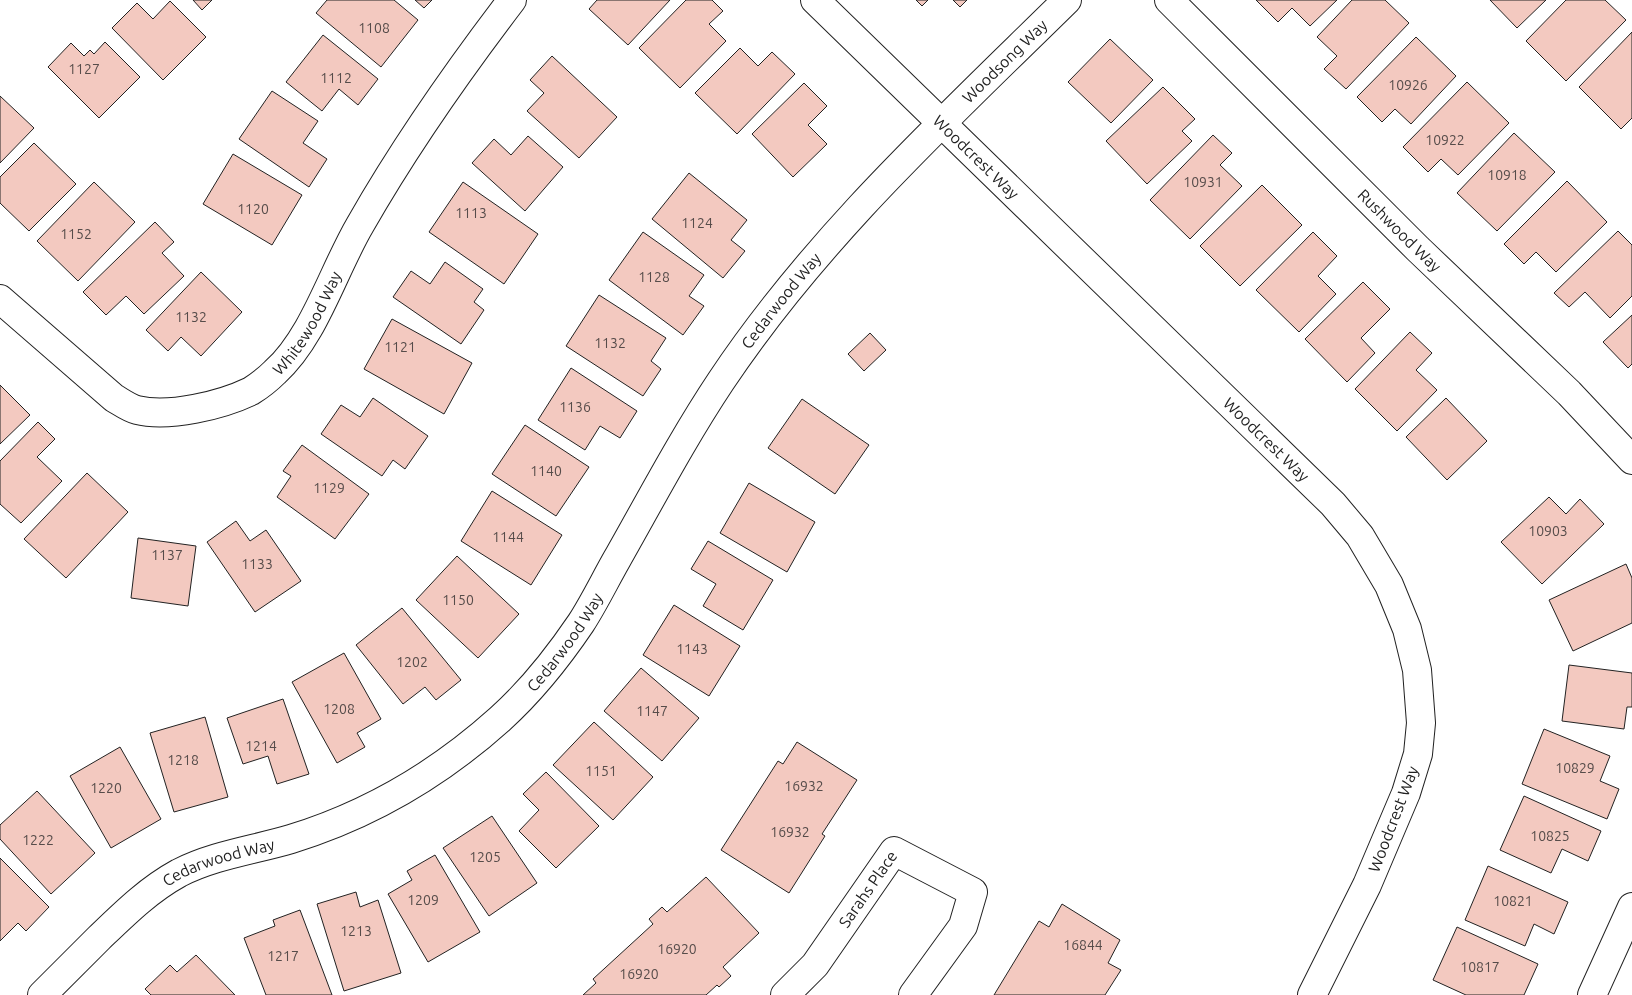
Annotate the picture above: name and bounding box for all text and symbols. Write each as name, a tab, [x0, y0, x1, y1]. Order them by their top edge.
street label: Woodsong Way	[958, 15, 1051, 106]
house number: 1108	[358, 20, 390, 36]
house number: 1127	[68, 61, 100, 77]
house number: 1112	[320, 70, 352, 86]
house number: 10926	[1388, 77, 1428, 93]
street label: Woodcrest Way	[930, 111, 1023, 203]
house number: 10922	[1425, 132, 1465, 148]
house number: 10918	[1487, 167, 1527, 183]
house number: 10931	[1183, 174, 1223, 190]
street label: Rushwood Way	[1354, 185, 1445, 276]
house number: 1120	[237, 201, 269, 217]
house number: 1113	[455, 205, 487, 221]
house number: 1124	[681, 215, 713, 231]
house number: 1152	[60, 226, 92, 242]
street label: Cedarwood Way	[737, 249, 825, 352]
street label: Whitewood Way	[269, 268, 345, 378]
house number: 1128	[638, 269, 670, 285]
house number: 1132	[175, 309, 207, 325]
house number: 1132	[594, 335, 626, 351]
house number: 1121	[384, 339, 416, 355]
street label: Woodcrest Way	[1220, 394, 1313, 485]
house number: 1136	[559, 399, 591, 415]
house number: 1140	[530, 463, 562, 479]
house number: 1129	[313, 480, 345, 496]
house number: 10903	[1528, 523, 1568, 539]
house number: 1144	[492, 529, 524, 545]
house number: 1137	[151, 547, 183, 563]
house number: 1133	[241, 556, 273, 572]
street label: Cedarwood Way	[523, 589, 606, 695]
house number: 1150	[442, 592, 474, 608]
house number: 1143	[676, 641, 708, 657]
house number: 1202	[396, 654, 428, 670]
house number: 1208	[323, 701, 355, 717]
house number: 1147	[636, 703, 668, 719]
house number: 1214	[245, 738, 277, 754]
house number: 1218	[167, 752, 199, 768]
house number: 10829	[1555, 760, 1595, 776]
house number: 1151	[585, 763, 617, 779]
street label: Woodcrest Way	[1364, 763, 1422, 875]
house number: 16932	[784, 778, 824, 794]
house number: 1220	[90, 780, 122, 796]
house number: 16932	[770, 824, 810, 840]
house number: 10825	[1530, 828, 1570, 844]
house number: 1222	[22, 832, 54, 848]
street label: Cedarwood Way	[159, 835, 276, 890]
street label: Sarahs Place	[835, 847, 900, 931]
house number: 1205	[469, 849, 501, 865]
house number: 1209	[407, 892, 439, 908]
house number: 10821	[1493, 893, 1533, 909]
house number: 1213	[340, 923, 372, 939]
house number: 16844	[1063, 937, 1103, 953]
house number: 16920	[657, 941, 697, 957]
house number: 1217	[267, 948, 299, 964]
house number: 10817	[1460, 959, 1500, 975]
house number: 16920	[619, 966, 659, 982]

